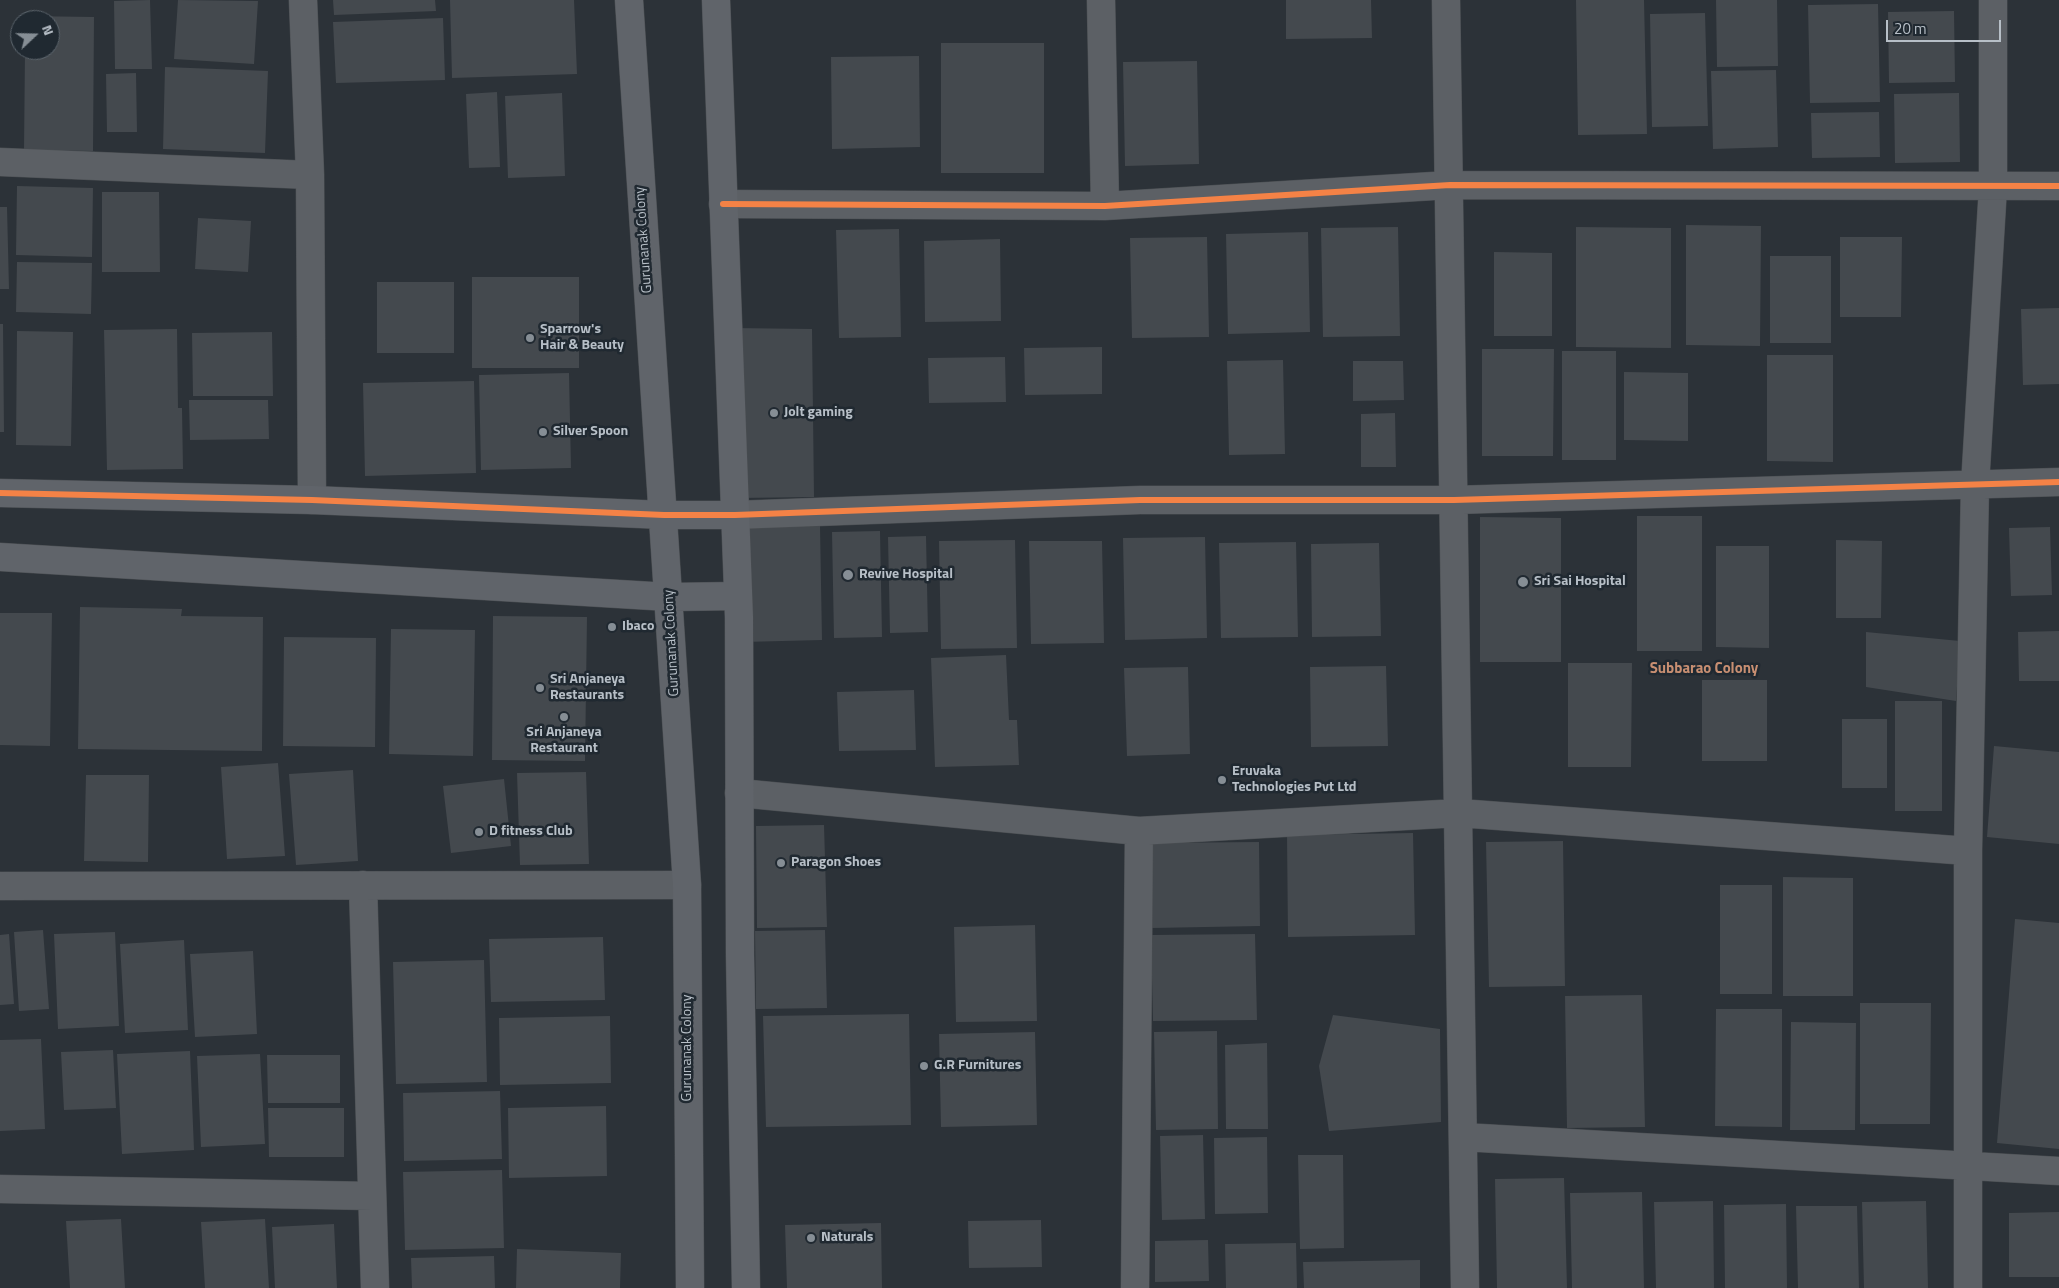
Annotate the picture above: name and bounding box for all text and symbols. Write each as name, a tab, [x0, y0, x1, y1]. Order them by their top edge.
north arrow	[10, 10, 60, 60]
scale bar	[1889, 10, 2004, 42]
text: 20 m	[1894, 17, 1927, 40]
text: N	[37, 22, 60, 38]
street label: Gurunanak Colony	[632, 186, 656, 294]
place label: Sparrow's Hair & Beauty	[540, 322, 624, 354]
marker: Sparrow's Hair & Beauty	[524, 332, 536, 344]
place label: Jolt gaming	[784, 405, 853, 421]
marker: Jolt gaming	[768, 407, 780, 419]
place label: Silver Spoon	[553, 424, 628, 440]
marker: Silver Spoon	[537, 426, 549, 438]
place label: Revive Hospital	[859, 567, 953, 583]
marker: Revive Hospital	[841, 568, 855, 582]
place label: Sri Sai Hospital	[1534, 574, 1626, 590]
marker: Sri Sai Hospital	[1516, 575, 1530, 589]
street label: Gurunanak Colony	[661, 589, 683, 697]
place label: Ibaco	[622, 619, 654, 635]
marker: Ibaco	[606, 621, 618, 633]
district label: Subbarao Colony	[1650, 660, 1758, 678]
place label: Sri Anjaneya Restaurants	[550, 672, 625, 704]
marker: Sri Anjaneya Restaurants	[534, 682, 546, 694]
marker: Sri Anjaneya Restaurant	[558, 711, 570, 723]
place label: Sri Anjaneya Restaurant	[526, 725, 602, 758]
place label: Eruvaka Technologies Pvt Ltd	[1232, 764, 1356, 796]
marker: Eruvaka Technologies Pvt Ltd	[1216, 774, 1228, 786]
place label: D fitness Club	[489, 824, 573, 840]
marker: D fitness Club	[473, 826, 485, 838]
place label: Paragon Shoes	[791, 855, 881, 871]
marker: Paragon Shoes	[775, 857, 787, 869]
street label: Gurunanak Colony	[680, 995, 696, 1101]
place label: G.R Furnitures	[934, 1058, 1021, 1074]
marker: G.R Furnitures	[918, 1060, 930, 1072]
place label: Naturals	[821, 1230, 873, 1246]
marker: Naturals	[805, 1232, 817, 1244]

